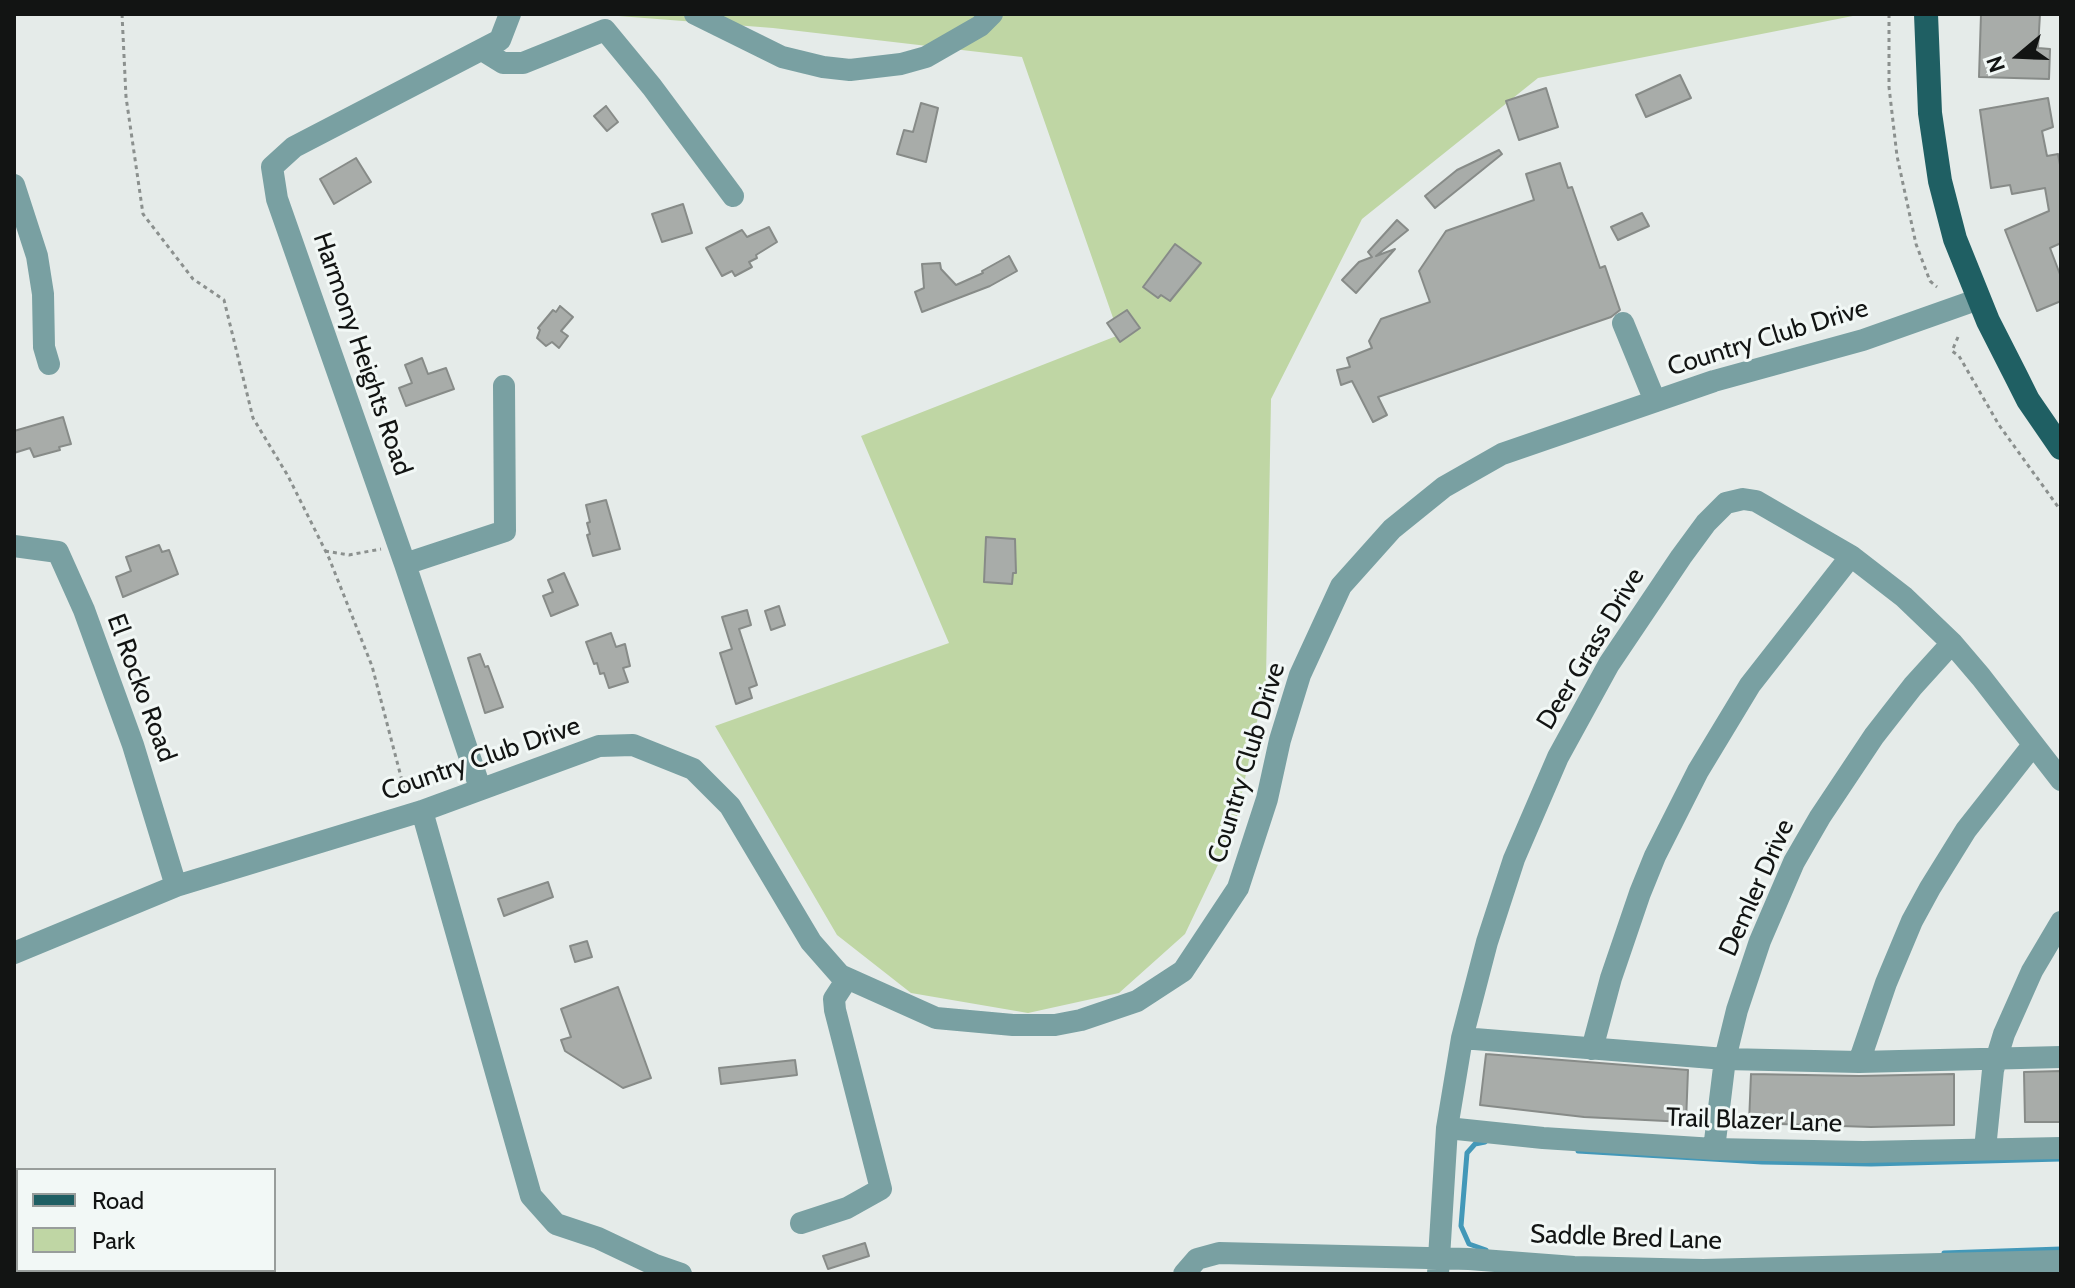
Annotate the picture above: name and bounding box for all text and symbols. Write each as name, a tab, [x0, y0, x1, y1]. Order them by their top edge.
north arrow	[1979, 16, 2059, 96]
text: N	[1981, 52, 2011, 76]
street label: Harmony Heights Road	[306, 229, 418, 479]
street label: Country Club Drive	[1664, 293, 1872, 383]
street label: Deer Grass Drive	[1531, 563, 1651, 735]
street label: El Rocko Road	[100, 610, 182, 766]
street label: Country Club Drive	[1202, 659, 1292, 867]
street label: Country Club Drive	[377, 710, 585, 808]
street label: Demler Drive	[1713, 815, 1801, 961]
street label: Trail Blazer Lane	[1665, 1102, 1843, 1140]
legend	[16, 1168, 276, 1272]
text: Road	[92, 1186, 144, 1215]
street label: Saddle Bred Lane	[1530, 1219, 1722, 1257]
text: Park	[92, 1226, 135, 1255]

